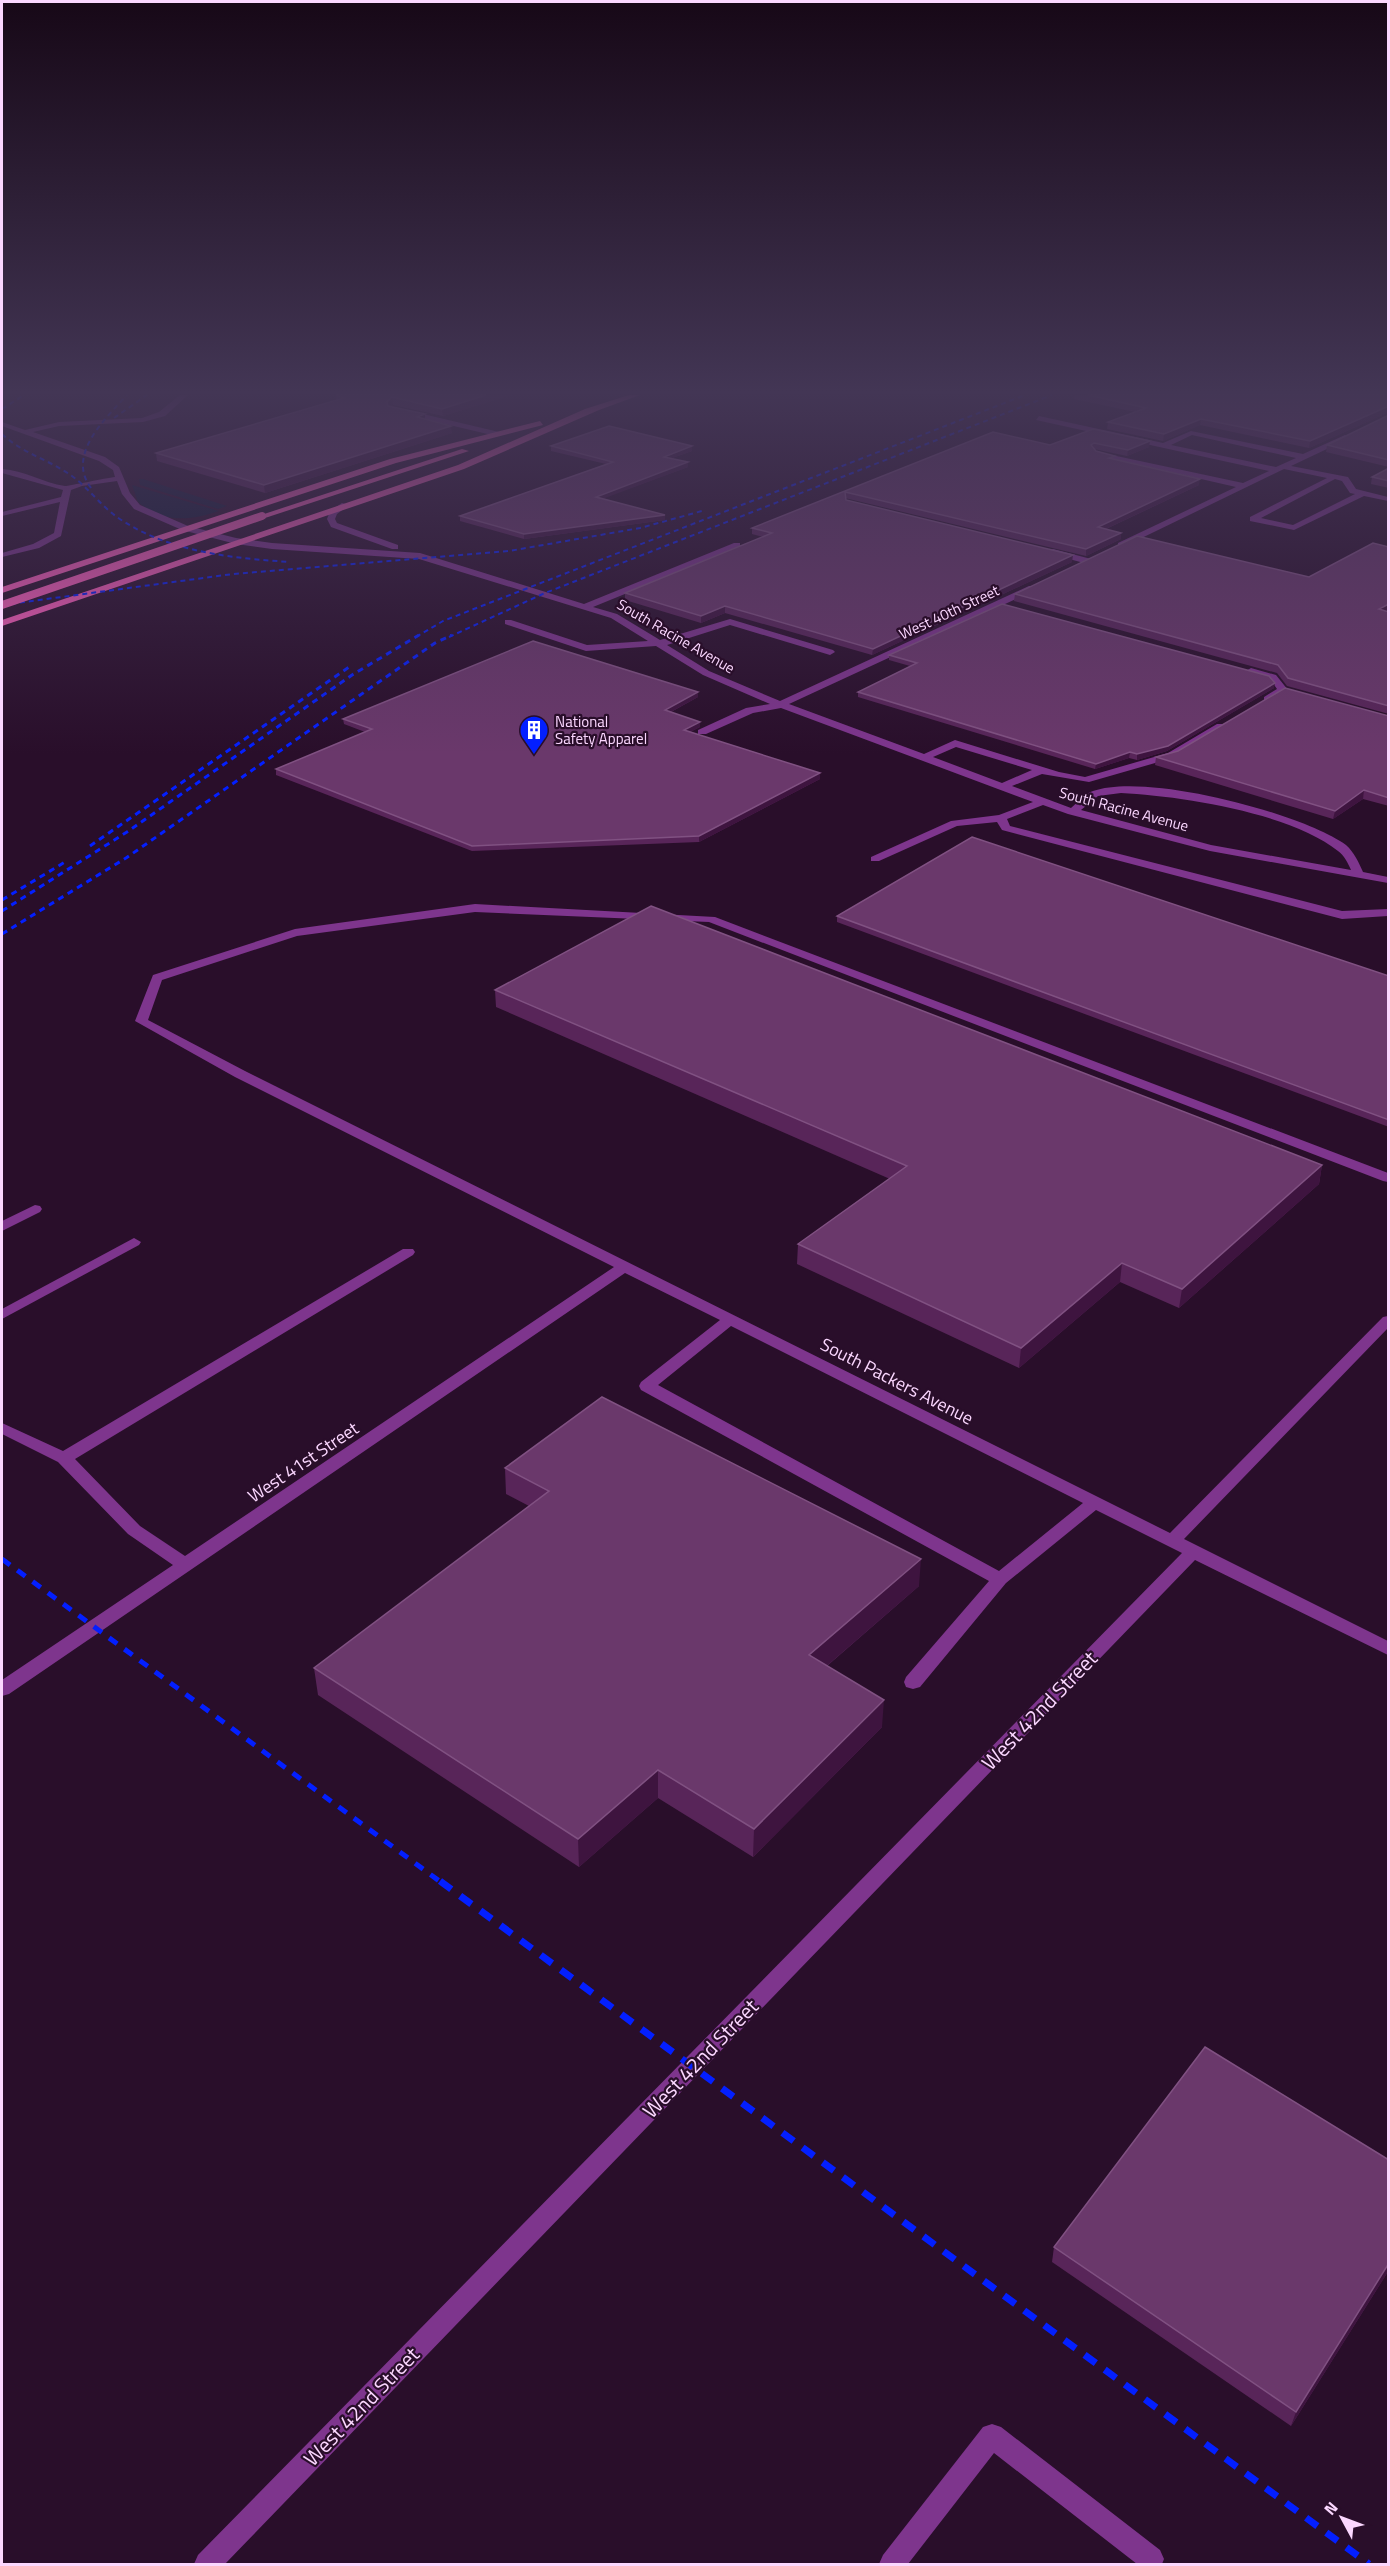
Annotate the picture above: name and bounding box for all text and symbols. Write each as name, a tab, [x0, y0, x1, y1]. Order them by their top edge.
street label: West 40th Street	[895, 578, 1004, 645]
street label: South Racine Avenue	[613, 593, 739, 679]
place label: National Safety Apparel	[555, 710, 647, 750]
building icon: National Safety Apparel	[518, 714, 550, 756]
street label: South Racine Avenue	[1057, 781, 1191, 837]
street label: South Packers Avenue	[816, 1331, 978, 1431]
street label: West 41st Street	[242, 1414, 364, 1509]
street label: West 42nd Street	[974, 1643, 1105, 1777]
street label: West 42nd Street	[635, 1991, 766, 2125]
street label: West 42nd Street	[296, 2339, 427, 2473]
north arrow	[1312, 2488, 1372, 2548]
text: N	[1318, 2496, 1343, 2520]

